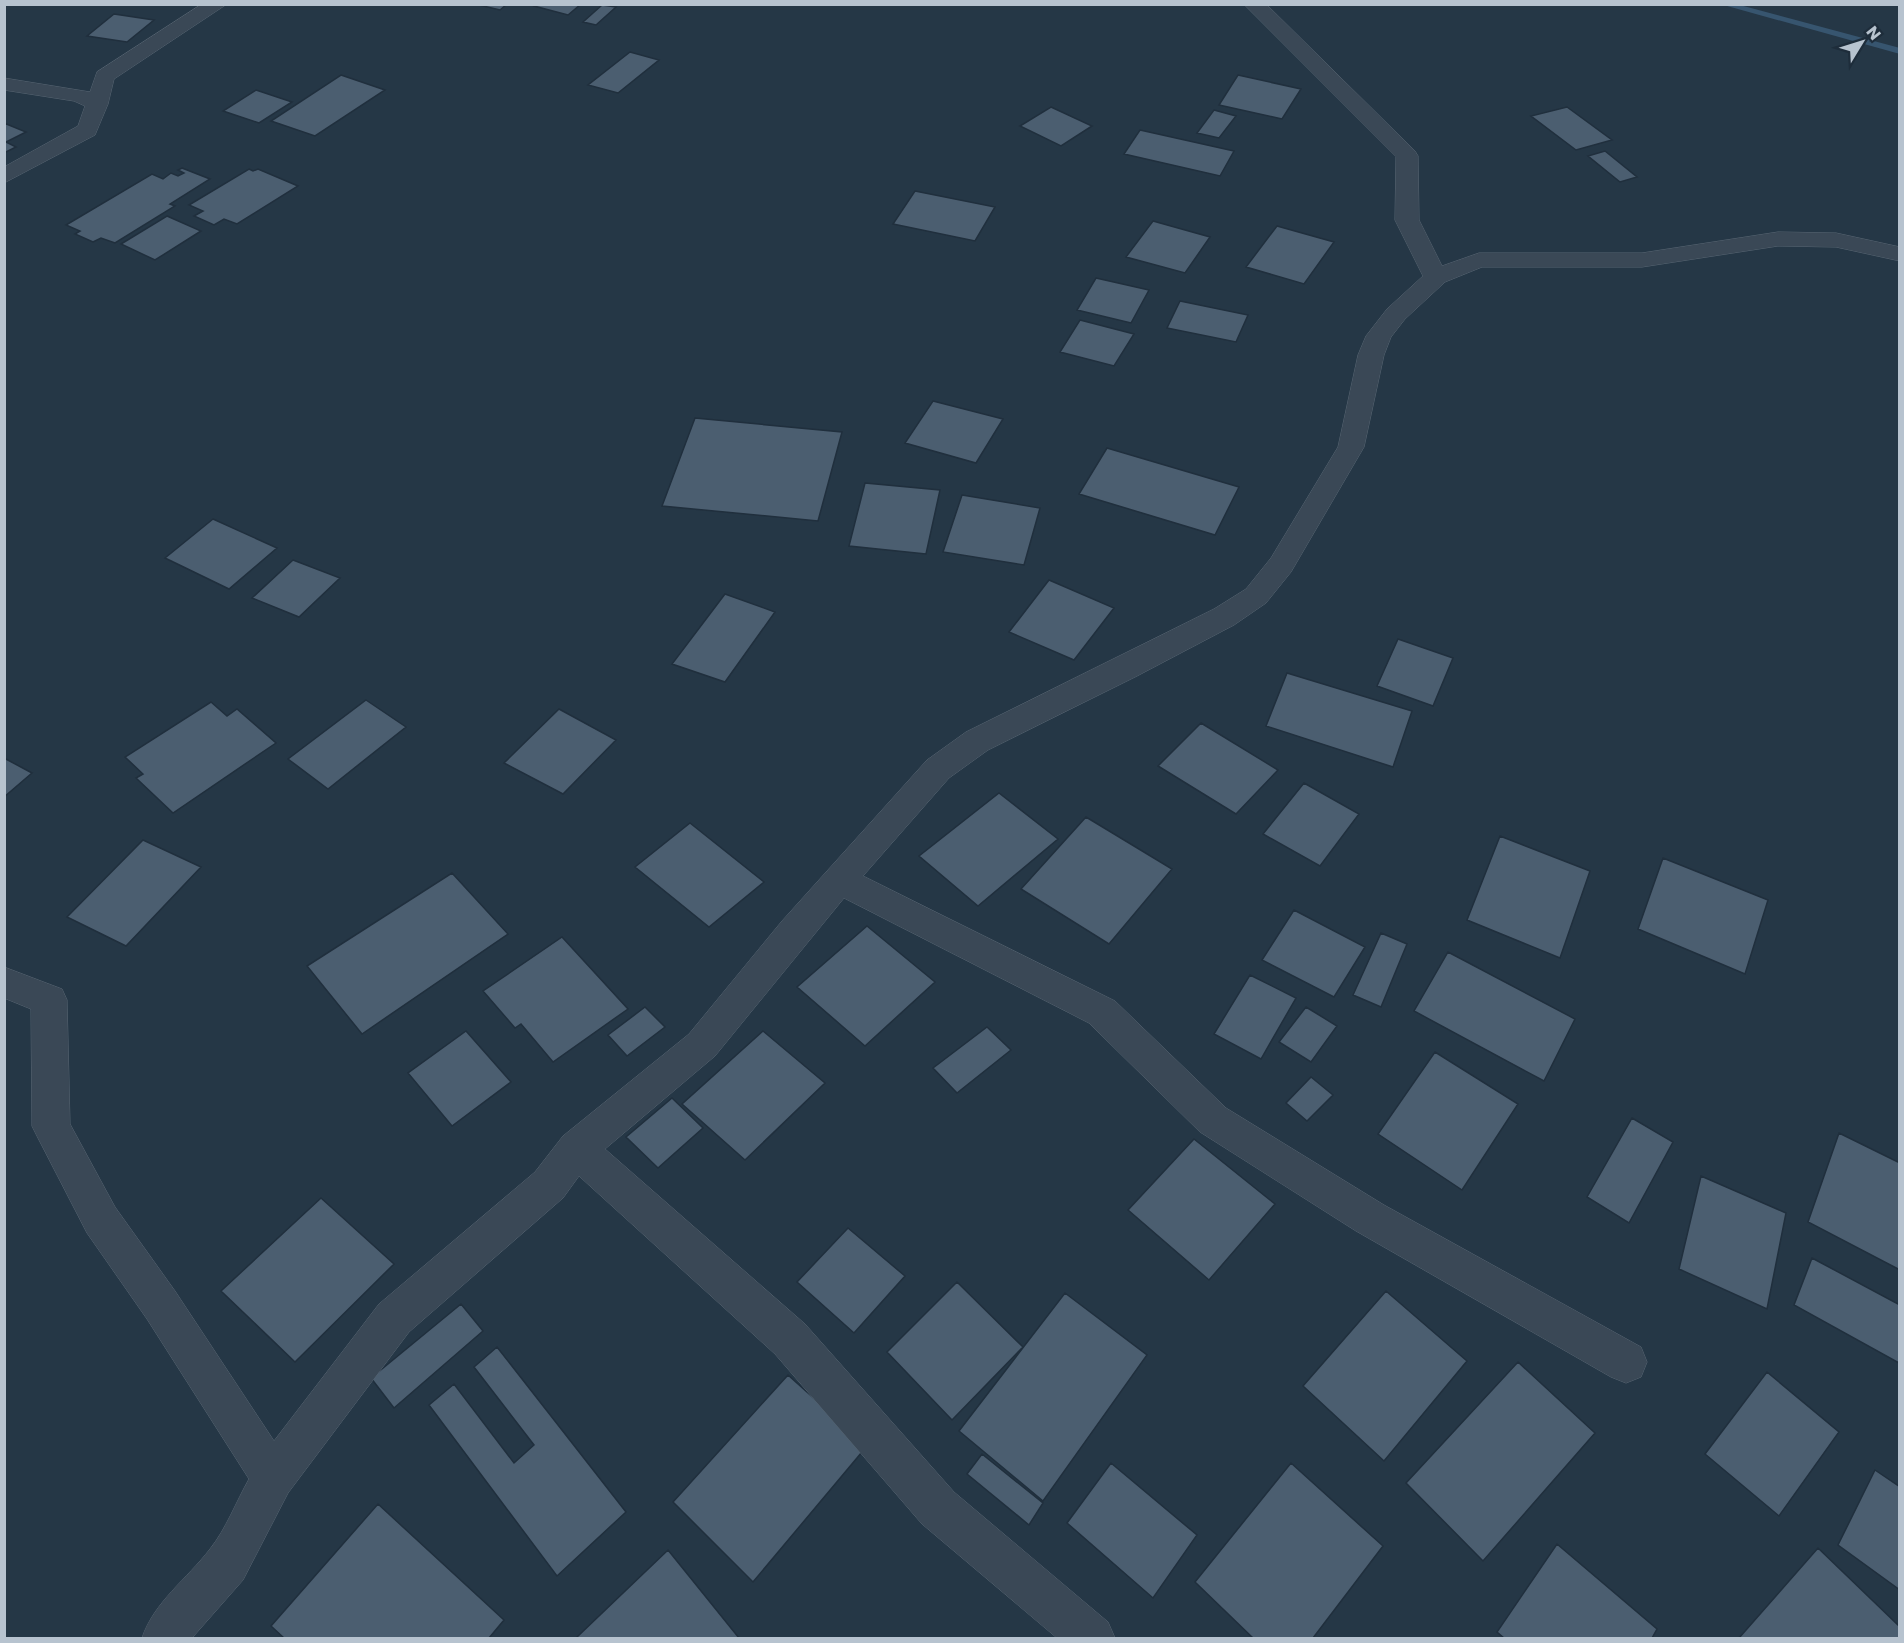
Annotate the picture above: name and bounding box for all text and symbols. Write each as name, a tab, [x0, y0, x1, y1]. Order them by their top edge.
north arrow	[1832, 12, 1892, 72]
text: N	[1861, 21, 1886, 45]

